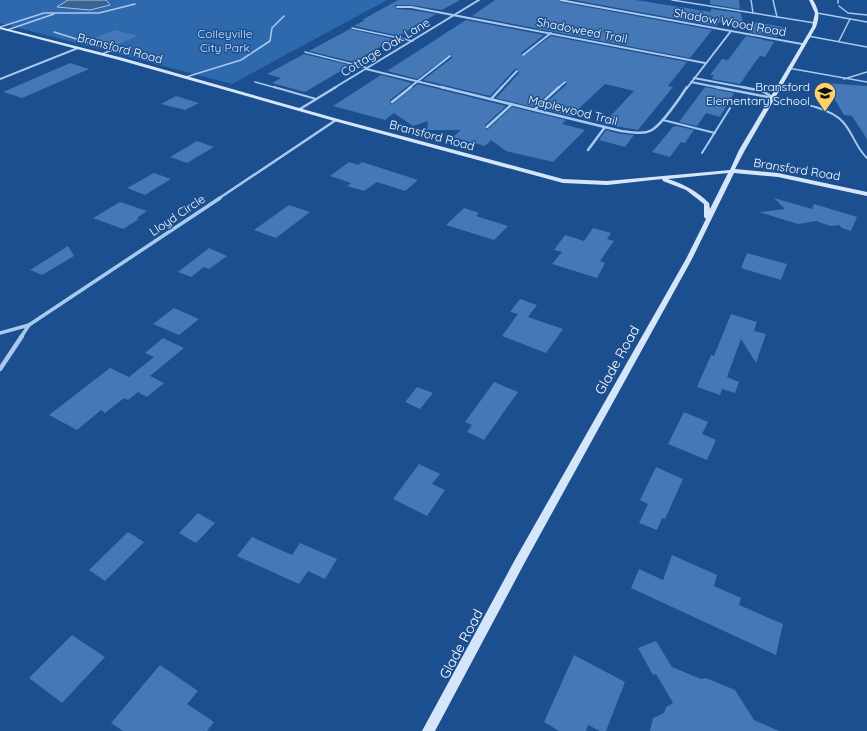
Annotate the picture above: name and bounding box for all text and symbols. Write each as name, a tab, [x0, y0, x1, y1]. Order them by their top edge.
street label: Shadow Wood Road	[673, 5, 787, 39]
street label: Cottage Oak Lane	[338, 14, 432, 80]
street label: Shadoweed Trail	[535, 14, 629, 46]
park label: Colleyville City Park	[197, 26, 253, 55]
street label: Bransford Road	[76, 29, 164, 67]
place label: Bransford Elementary School	[706, 79, 810, 108]
school or university icon: Bransford Elementary School	[812, 80, 838, 113]
street label: Maplewood Trail	[527, 92, 619, 128]
street label: Bransford Road	[388, 116, 476, 154]
street label: Bransford Road	[752, 155, 842, 183]
street label: Lloyd Circle	[146, 191, 208, 239]
street label: Glade Road	[591, 322, 643, 398]
street label: Glade Road	[435, 606, 487, 682]

